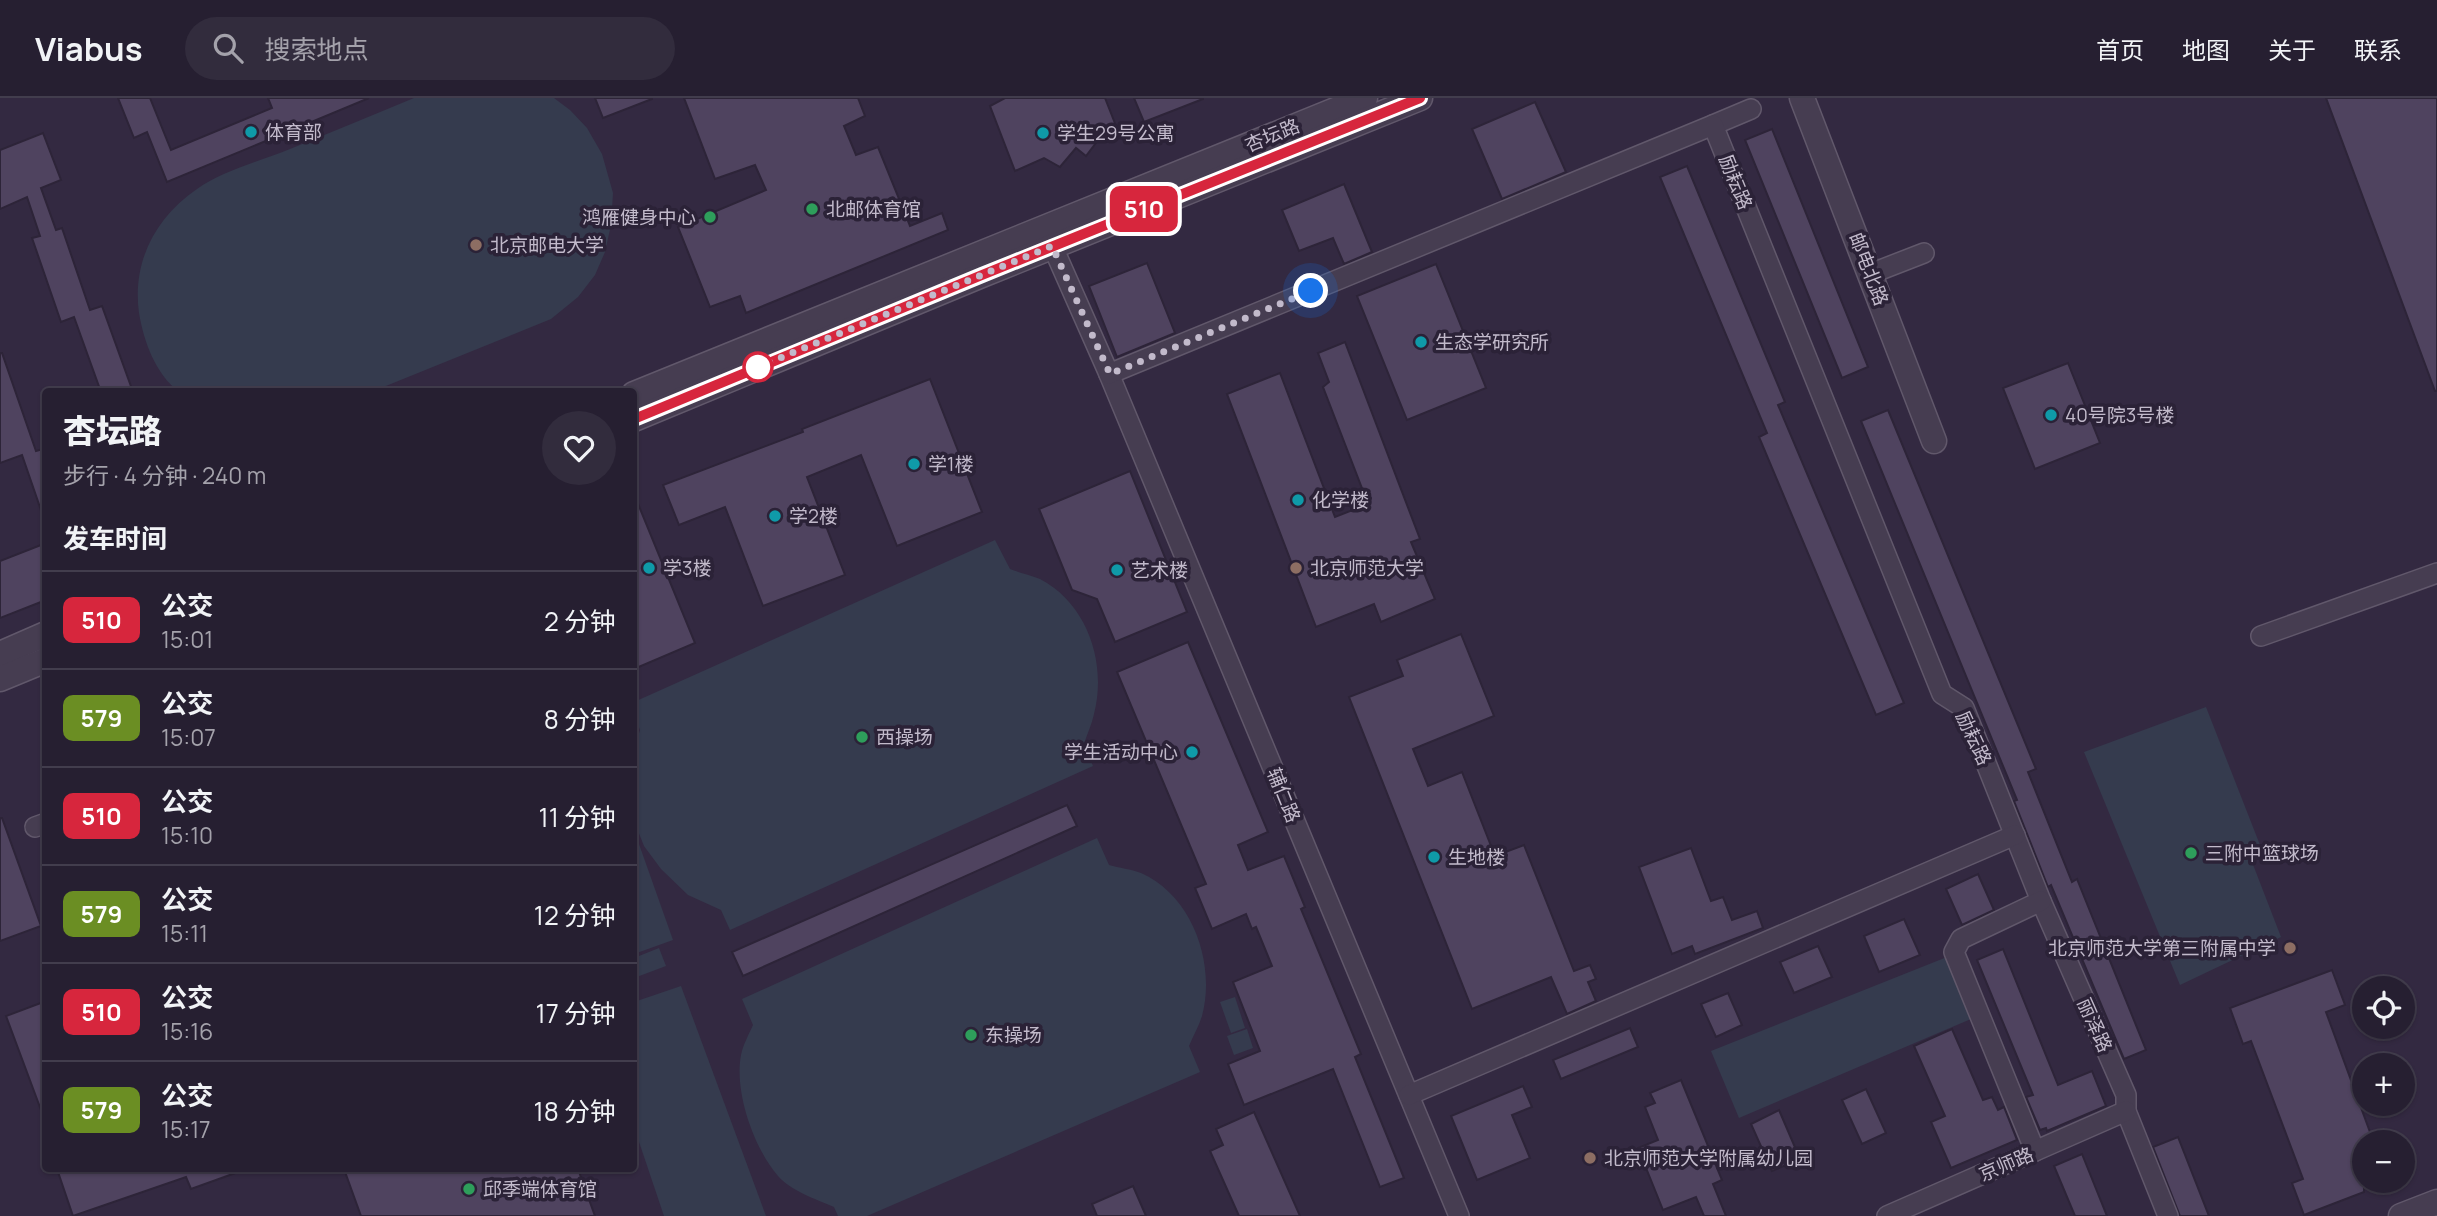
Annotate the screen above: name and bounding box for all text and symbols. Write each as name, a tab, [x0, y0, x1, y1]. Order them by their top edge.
search box	[185, 17, 675, 80]
text: Viabus	[35, 26, 143, 71]
icon: search	[209, 29, 247, 67]
text: 搜索地点	[265, 31, 369, 67]
text: 首页	[2096, 33, 2144, 66]
text: 地图	[2182, 33, 2230, 66]
text: 关于	[2268, 33, 2316, 66]
text: 联系	[2354, 33, 2402, 66]
street label: 杏坛路	[1241, 112, 1303, 158]
place label: 体育部	[265, 119, 322, 145]
place label: 学生29号公寓	[1057, 120, 1175, 146]
marker: 体育部	[243, 124, 259, 140]
marker: 学生29号公寓	[1035, 125, 1051, 141]
street label: 励耘路	[1713, 151, 1759, 213]
line badge: 510	[1104, 186, 1184, 232]
text: 510	[1124, 192, 1164, 225]
place label: 北邮体育馆	[826, 196, 921, 222]
marker: 北邮体育馆	[804, 201, 820, 217]
place label: 鸿雁健身中心	[582, 204, 696, 230]
marker: 鸿雁健身中心	[702, 209, 718, 225]
street label: 邮电北路	[1843, 229, 1895, 309]
place label: 北京邮电大学	[490, 232, 604, 258]
marker: 北京邮电大学	[468, 237, 484, 253]
your location	[1293, 273, 1328, 308]
place label: 生态学研究所	[1435, 329, 1549, 355]
marker: 生态学研究所	[1413, 334, 1429, 350]
unlabelled marker	[743, 352, 773, 382]
place label: 40号院3号楼	[2065, 402, 2174, 428]
marker: 40号院3号楼	[2043, 407, 2059, 423]
text: 杏坛路	[63, 408, 162, 453]
button: heart	[542, 411, 616, 485]
place label: 学1楼	[928, 451, 973, 477]
marker: 学1楼	[906, 456, 922, 472]
text: 步行 · 4 分钟 · 240 m	[63, 459, 266, 491]
place label: 化学楼	[1312, 487, 1369, 513]
marker: 化学楼	[1290, 492, 1306, 508]
place label: 学2楼	[789, 503, 838, 529]
marker: 学2楼	[767, 508, 783, 524]
text: 发车时间	[63, 520, 167, 556]
place label: 学3楼	[663, 555, 712, 581]
place label: 北京师范大学	[1310, 555, 1424, 581]
place label: 艺术楼	[1131, 557, 1188, 583]
marker: 学3楼	[641, 560, 657, 576]
marker: 北京师范大学	[1288, 560, 1304, 576]
marker: 艺术楼	[1109, 562, 1125, 578]
text: 公交	[161, 587, 213, 623]
text: 510	[81, 603, 122, 636]
text: 2 分钟	[544, 603, 616, 639]
text: 15:01	[161, 623, 213, 655]
text: 公交	[161, 685, 213, 721]
text: 579	[81, 701, 122, 734]
text: 8 分钟	[544, 701, 616, 737]
street label: 励耘路	[1950, 707, 1998, 769]
text: 15:07	[161, 721, 216, 753]
place label: 西操场	[876, 724, 933, 750]
marker: 西操场	[854, 729, 870, 745]
place label: 学生活动中心	[1064, 739, 1178, 765]
marker: 学生活动中心	[1184, 744, 1200, 760]
street label: 辅仁路	[1261, 764, 1307, 826]
text: 公交	[161, 783, 213, 819]
text: 510	[81, 799, 122, 832]
text: 11 分钟	[539, 799, 616, 835]
text: 15:10	[161, 819, 213, 851]
place label: 三附中篮球场	[2205, 840, 2319, 866]
place label: 生地楼	[1448, 844, 1505, 870]
marker: 三附中篮球场	[2183, 845, 2199, 861]
marker: 生地楼	[1426, 849, 1442, 865]
text: 公交	[161, 881, 213, 917]
text: 579	[81, 897, 122, 930]
text: 12 分钟	[534, 897, 616, 933]
text: 15:11	[161, 917, 208, 949]
place label: 北京师范大学第三附属中学	[2048, 935, 2276, 961]
marker: 北京师范大学第三附属中学	[2282, 940, 2298, 956]
map controls	[2352, 976, 2415, 1193]
button: locate	[2352, 976, 2415, 1039]
text: 公交	[161, 979, 213, 1015]
street label: 丽泽路	[2072, 994, 2118, 1056]
text: 510	[81, 995, 122, 1028]
text: 17 分钟	[536, 995, 616, 1031]
text: 15:16	[161, 1015, 213, 1047]
place label: 东操场	[985, 1022, 1042, 1048]
marker: 东操场	[963, 1027, 979, 1043]
button: +	[2352, 1053, 2415, 1116]
text: 公交	[161, 1077, 213, 1113]
text: 579	[81, 1093, 122, 1126]
text: 18 分钟	[534, 1093, 616, 1129]
text: 15:17	[161, 1113, 211, 1145]
button: −	[2352, 1130, 2415, 1193]
street label: 京师路	[1975, 1141, 2037, 1187]
place label: 北京师范大学附属幼儿园	[1604, 1145, 1813, 1171]
marker: 北京师范大学附属幼儿园	[1582, 1150, 1598, 1166]
place label: 邱季端体育馆	[483, 1176, 597, 1202]
marker: 邱季端体育馆	[461, 1181, 477, 1197]

